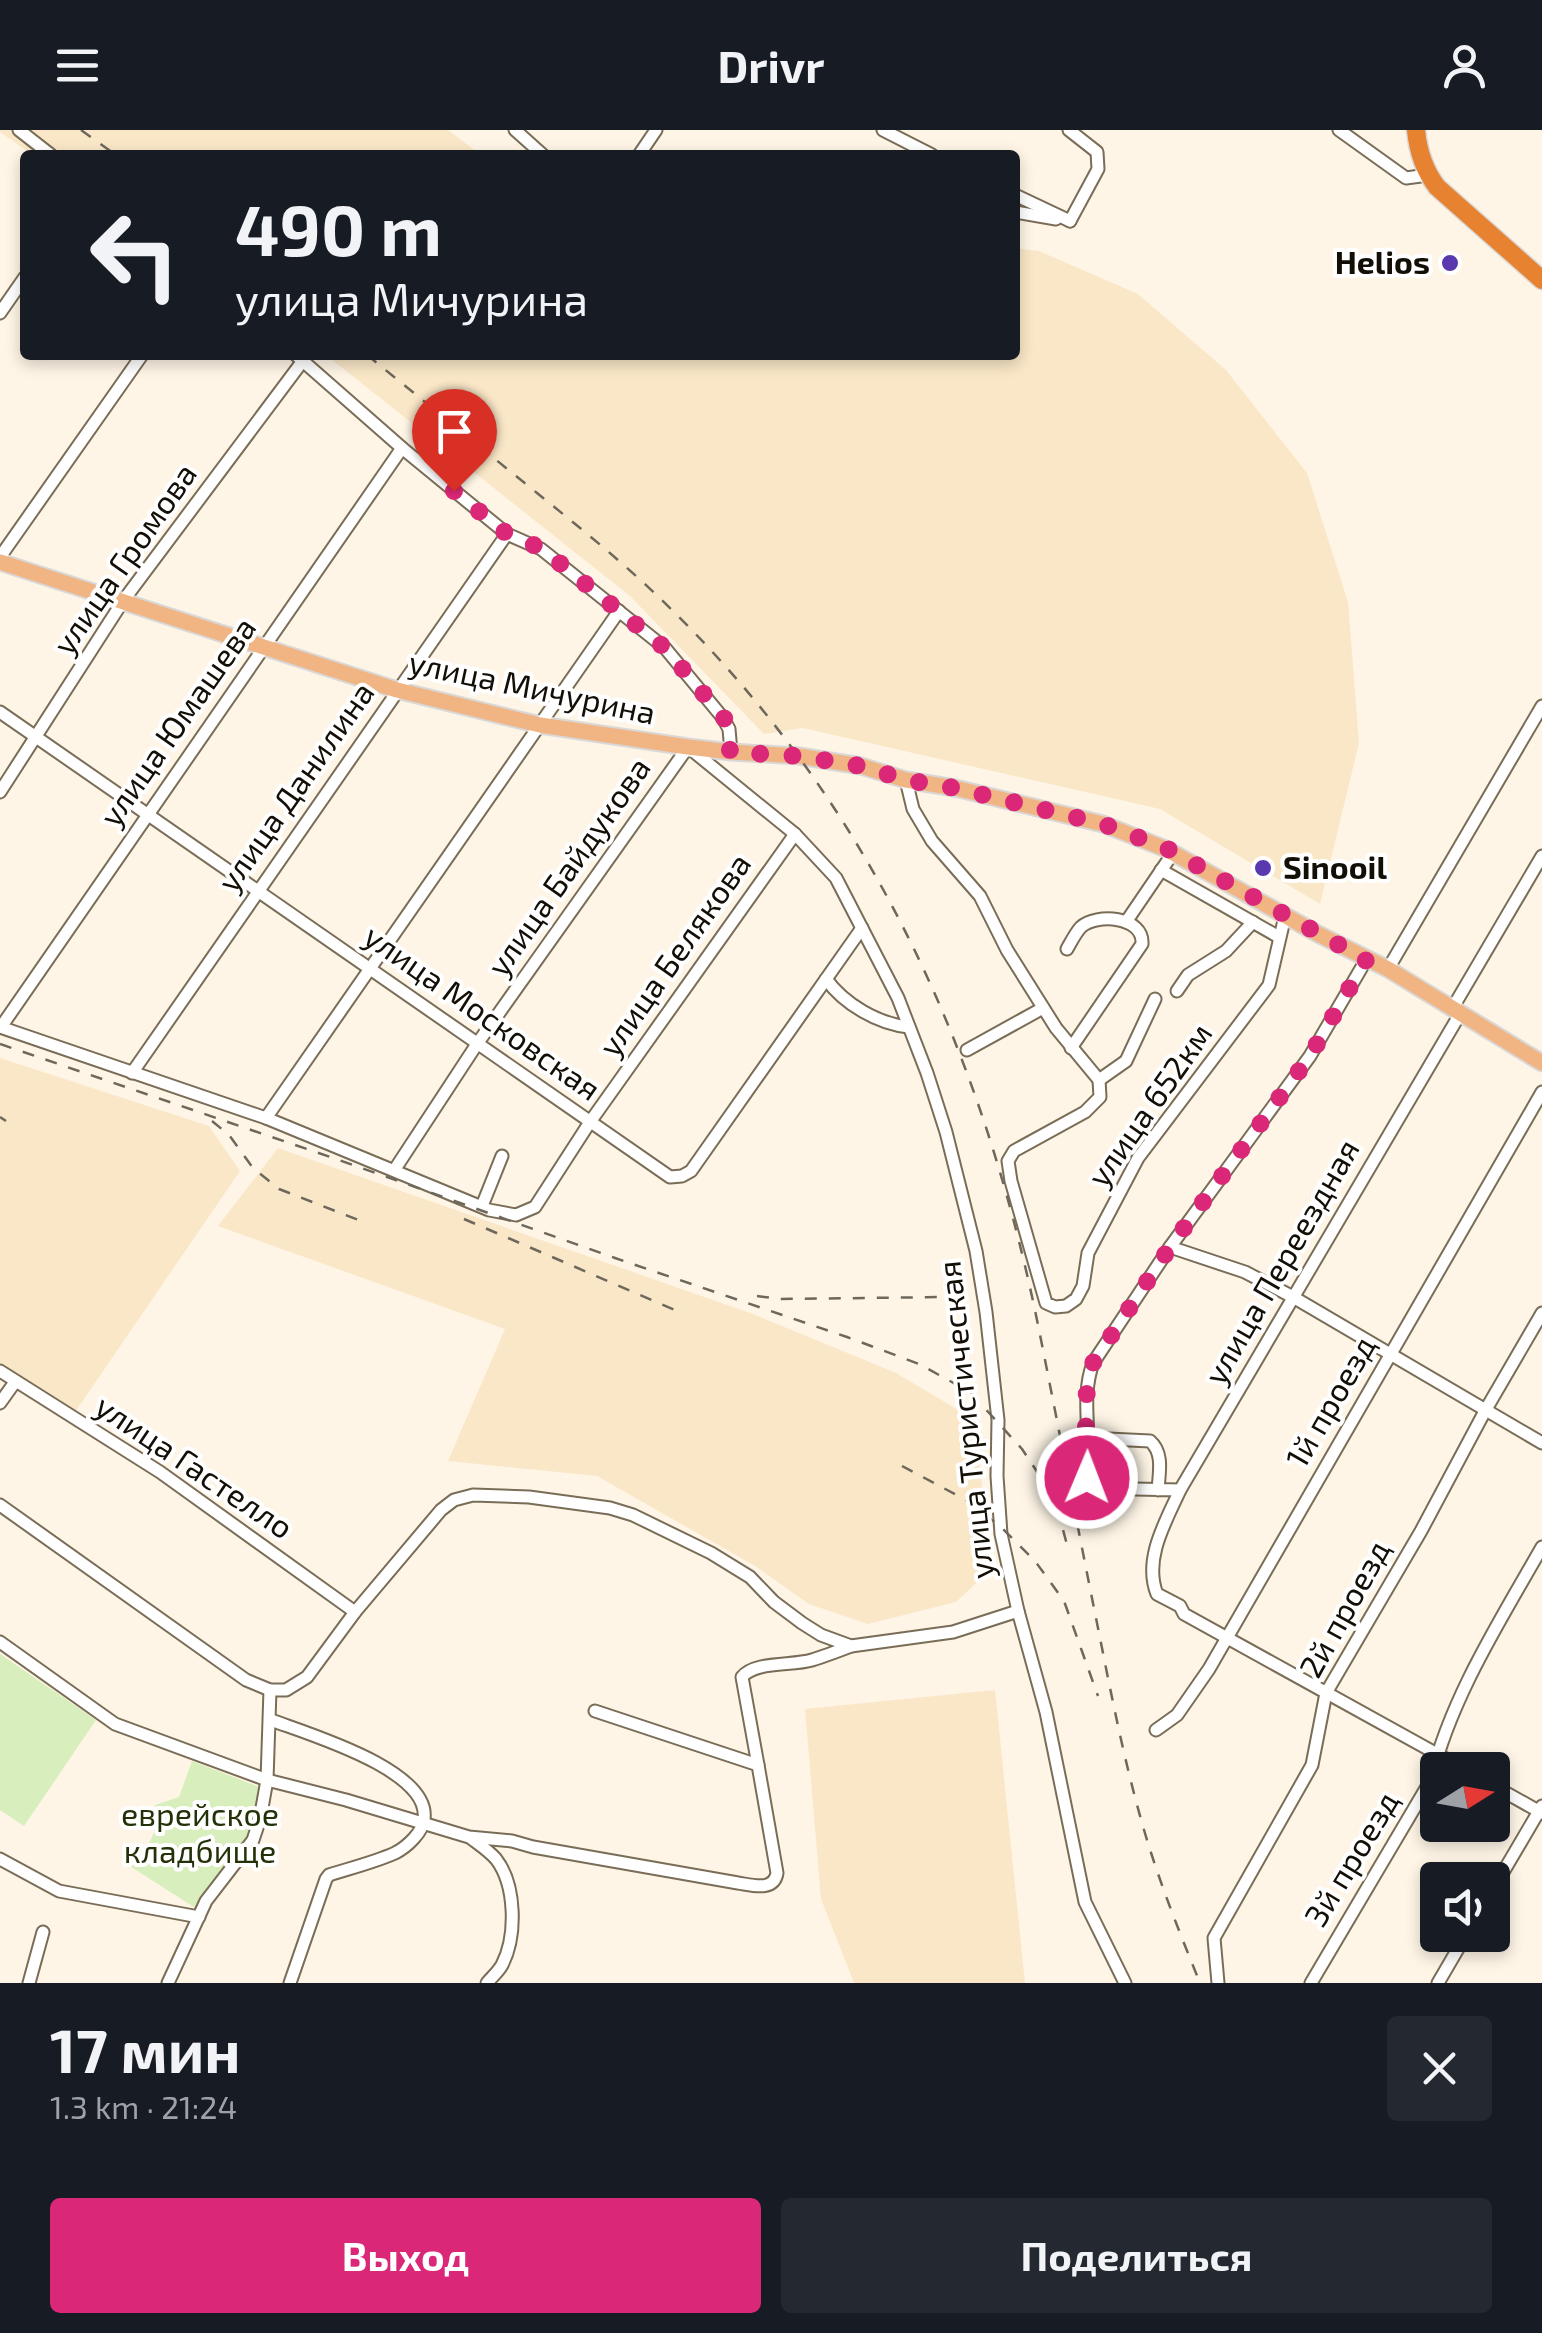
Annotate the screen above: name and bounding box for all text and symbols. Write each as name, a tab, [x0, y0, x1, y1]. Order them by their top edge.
icon: menu	[50, 38, 105, 93]
text: Drivr	[717, 38, 825, 92]
icon: person	[1437, 38, 1492, 93]
text: 490 m	[235, 186, 442, 270]
icon: left	[70, 190, 200, 320]
place label: Helios	[1335, 242, 1430, 280]
marker: Helios	[1439, 252, 1461, 274]
text: улица Мичурина	[235, 271, 588, 325]
pin	[412, 389, 497, 492]
icon: arrive	[427, 404, 482, 459]
street label: улица Громова	[43, 455, 204, 661]
street label: улица Юмашева	[90, 609, 263, 833]
street label: улица Мичурина	[405, 641, 659, 732]
street label: улица Данилина	[208, 674, 382, 898]
street label: улица Байдукова	[478, 749, 658, 983]
street label: улица Белякова	[589, 845, 758, 1063]
place label: Sinooil	[1283, 847, 1387, 885]
marker: Sinooil	[1252, 857, 1274, 879]
street label: улица Московская	[357, 916, 609, 1108]
street label: улица 652км	[1078, 1015, 1220, 1194]
street label: улица Переездная	[1195, 1132, 1367, 1391]
street label: улица Туристическая	[928, 1259, 1001, 1581]
street label: 1й проезд	[1276, 1328, 1382, 1474]
street label: улица Гастелло	[89, 1385, 301, 1546]
position arrow	[1035, 1426, 1139, 1530]
street label: 2й проезд	[1290, 1533, 1396, 1683]
north arrow	[1420, 1752, 1510, 1842]
map controls	[1420, 1752, 1510, 1952]
street label: 3й проезд	[1295, 1784, 1405, 1932]
park label: еврейское кладбище	[121, 1794, 279, 1869]
button: sound	[1420, 1862, 1510, 1952]
text: 17 мин	[50, 2013, 241, 2085]
button: close	[1387, 2016, 1492, 2121]
text: 1.3 km · 21:24	[50, 2087, 237, 2125]
button: Выход	[50, 2198, 761, 2313]
button: Поделиться	[781, 2198, 1492, 2313]

